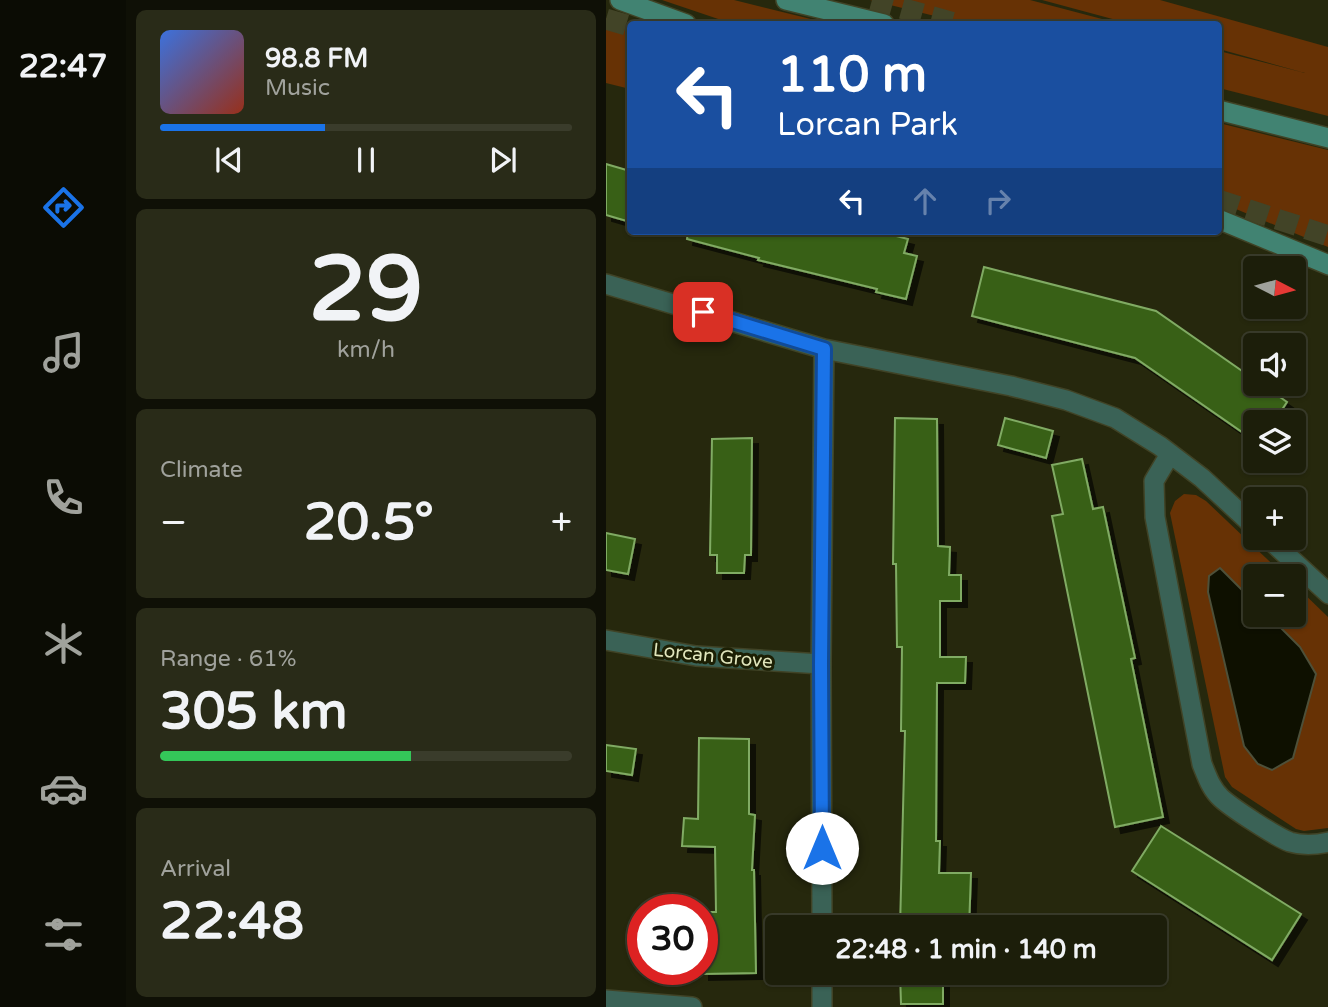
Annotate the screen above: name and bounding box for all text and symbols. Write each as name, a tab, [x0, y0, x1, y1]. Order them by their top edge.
text: 98.8 FM	[265, 43, 368, 74]
text: 110 m	[777, 46, 927, 105]
text: 22:47	[19, 48, 107, 86]
icon: left	[662, 49, 753, 140]
text: Music	[265, 74, 330, 102]
text: Lorcan Park	[777, 106, 958, 144]
icon: previous	[210, 141, 248, 179]
icon: pause	[347, 141, 385, 179]
icon: next	[484, 141, 522, 179]
icon: left	[833, 182, 871, 220]
icon: ahead	[906, 182, 944, 220]
icon: right	[979, 182, 1017, 220]
icon: directions	[39, 183, 88, 232]
text: 29	[309, 235, 423, 345]
north arrow	[1243, 256, 1306, 318]
map controls	[1243, 256, 1306, 627]
pin	[673, 282, 733, 342]
icon: arrive	[684, 293, 722, 331]
icon: music	[39, 328, 88, 377]
button: sound	[1243, 333, 1306, 396]
text: km/h	[337, 336, 395, 364]
button: layers	[1243, 410, 1306, 473]
text: Climate	[160, 456, 243, 484]
icon: phone	[39, 473, 88, 522]
button: +	[1243, 487, 1306, 550]
text: 20.5°	[304, 491, 434, 554]
text: −	[160, 500, 187, 546]
text: +	[551, 500, 572, 546]
button: −	[1243, 564, 1306, 627]
icon: climate	[39, 619, 88, 668]
street label: Lorcan Grove	[652, 639, 774, 673]
text: Range · 61%	[160, 645, 296, 673]
text: 305 km	[160, 680, 348, 743]
icon: car	[39, 764, 88, 813]
position arrow	[785, 811, 859, 885]
text: Arrival	[160, 855, 231, 883]
text: 22:48	[160, 890, 304, 953]
speed limit sign: 30	[627, 894, 718, 985]
icon: filters	[39, 910, 88, 959]
text: 22:48 · 1 min · 140 m	[835, 934, 1097, 965]

